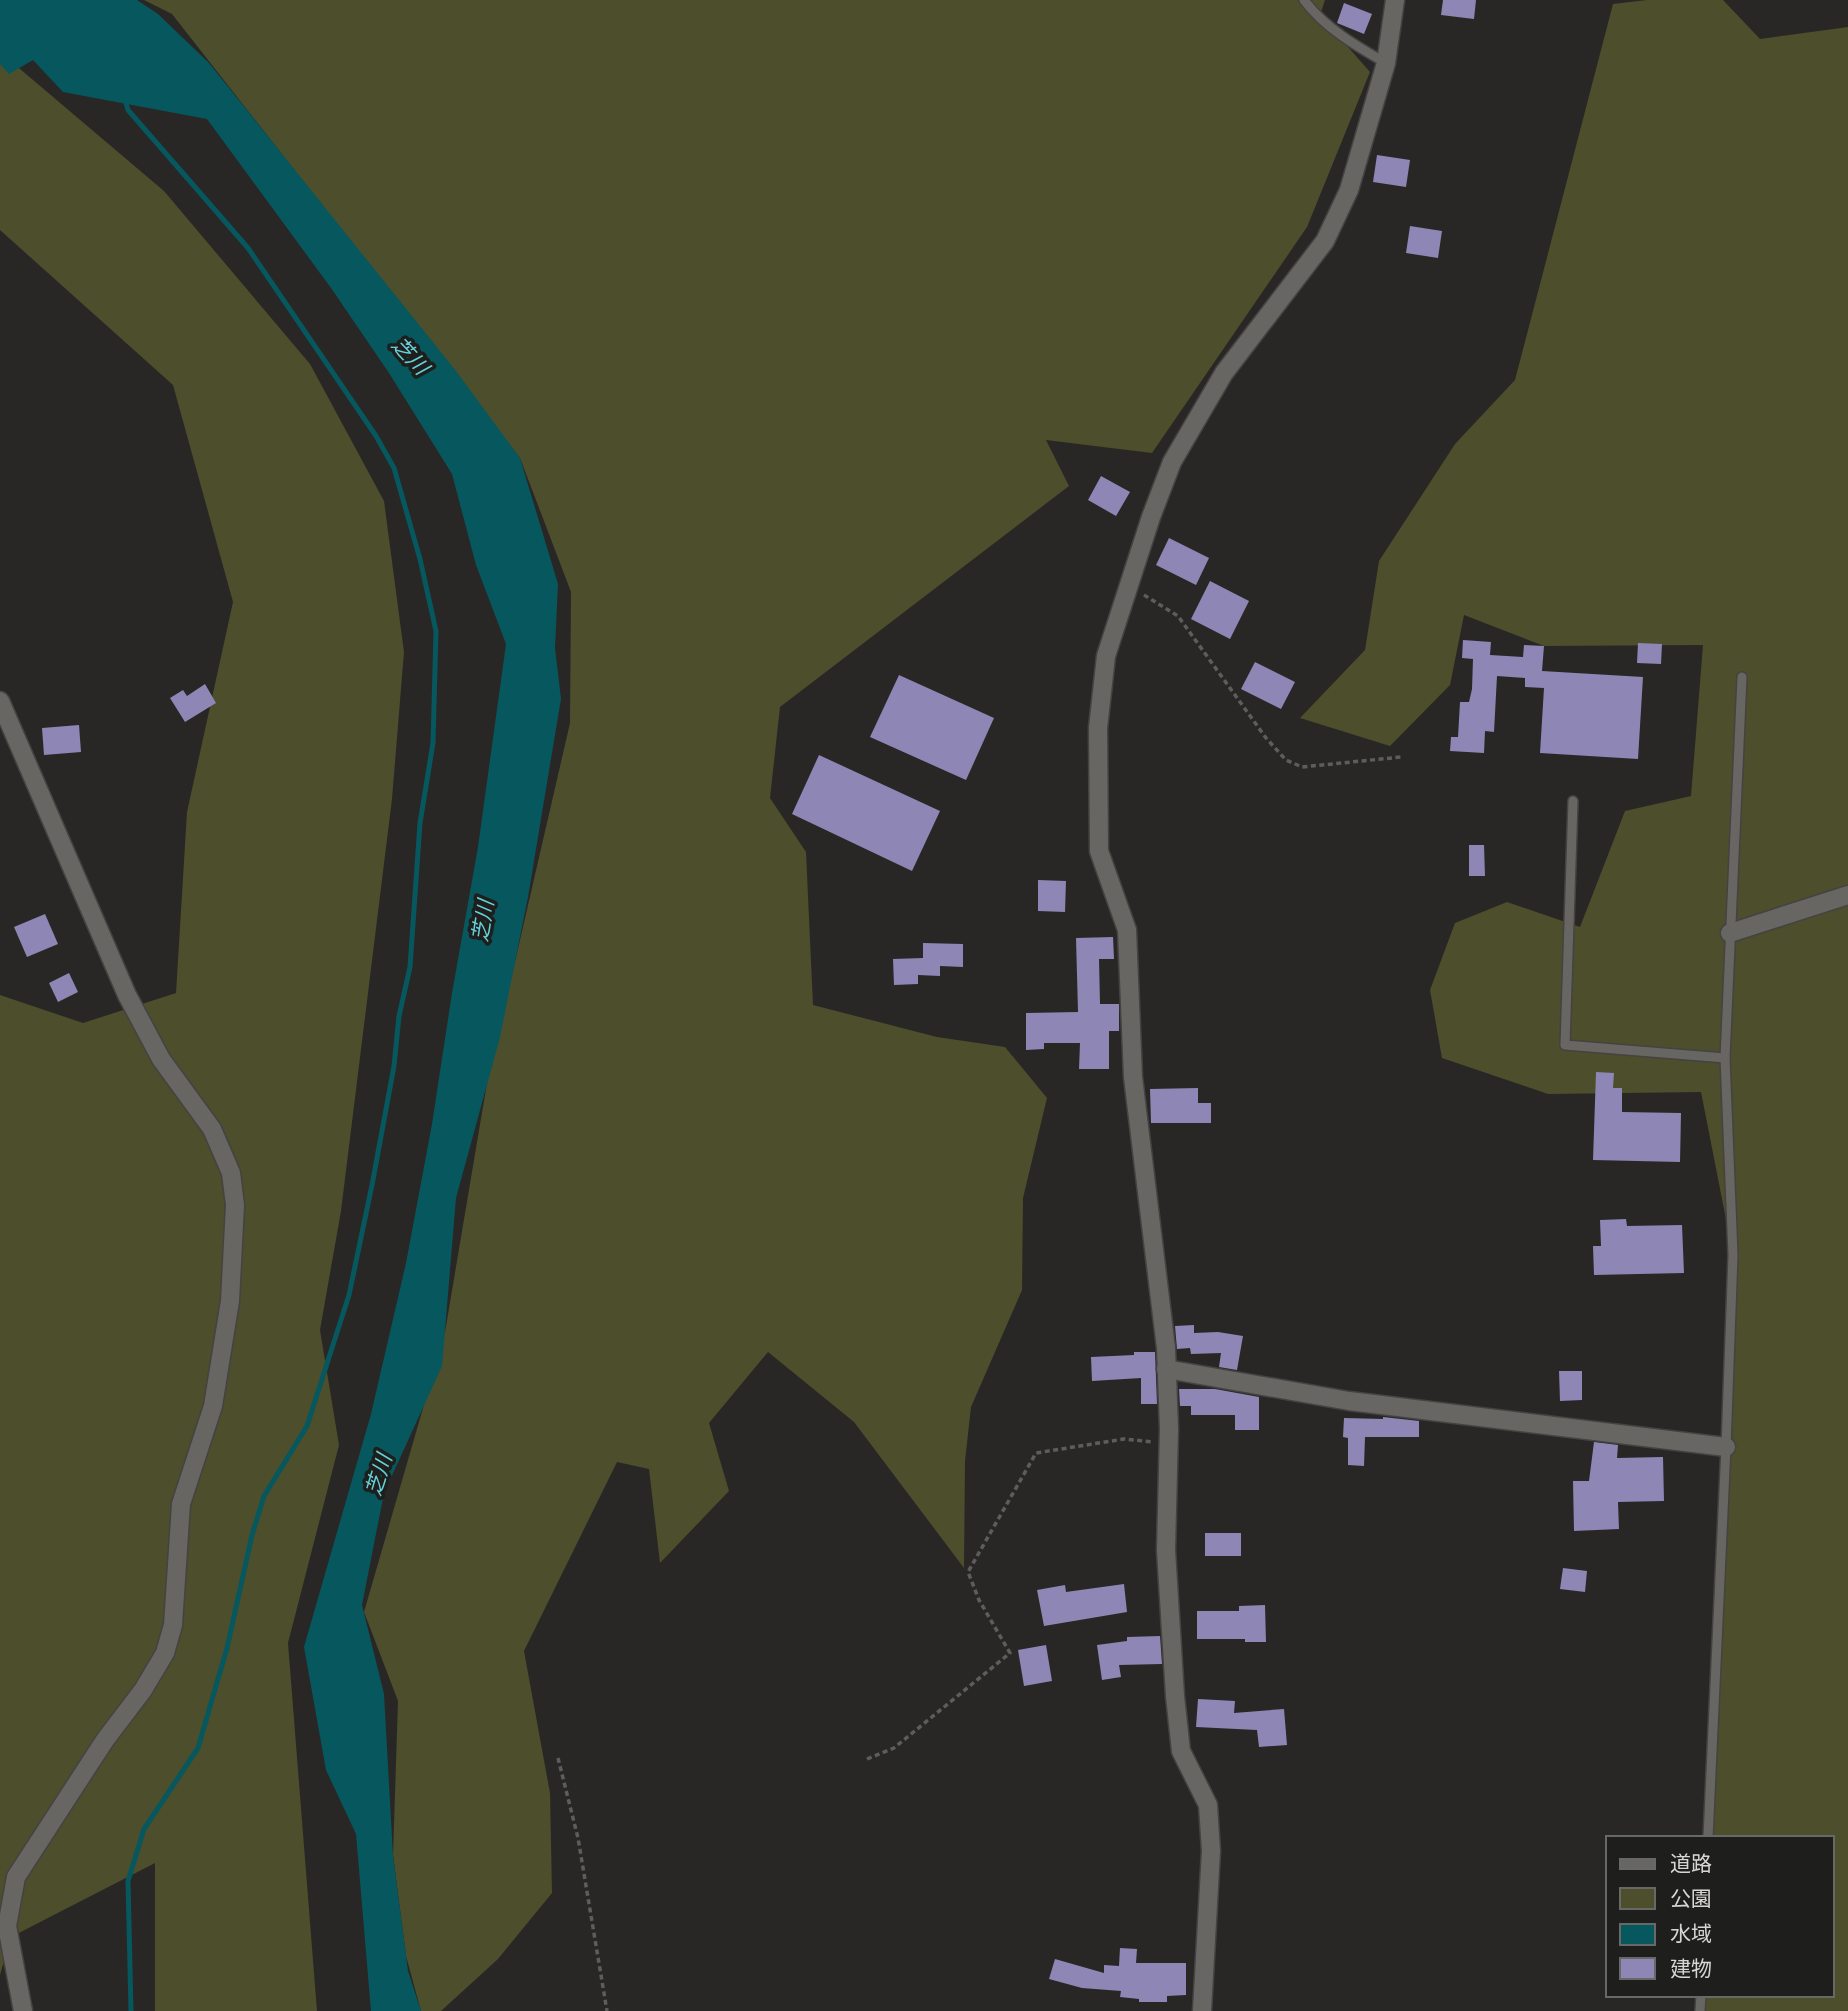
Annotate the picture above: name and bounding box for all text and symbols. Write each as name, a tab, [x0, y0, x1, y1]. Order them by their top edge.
water label: 芝川	[386, 330, 437, 382]
water label: 芝川	[465, 896, 499, 944]
water label: 芝川	[359, 1449, 398, 1499]
legend	[1606, 1836, 1834, 1997]
text: 道路	[1670, 1849, 1712, 1877]
text: 公園	[1670, 1884, 1712, 1912]
text: 水域	[1670, 1919, 1712, 1947]
text: 建物	[1670, 1954, 1712, 1982]

